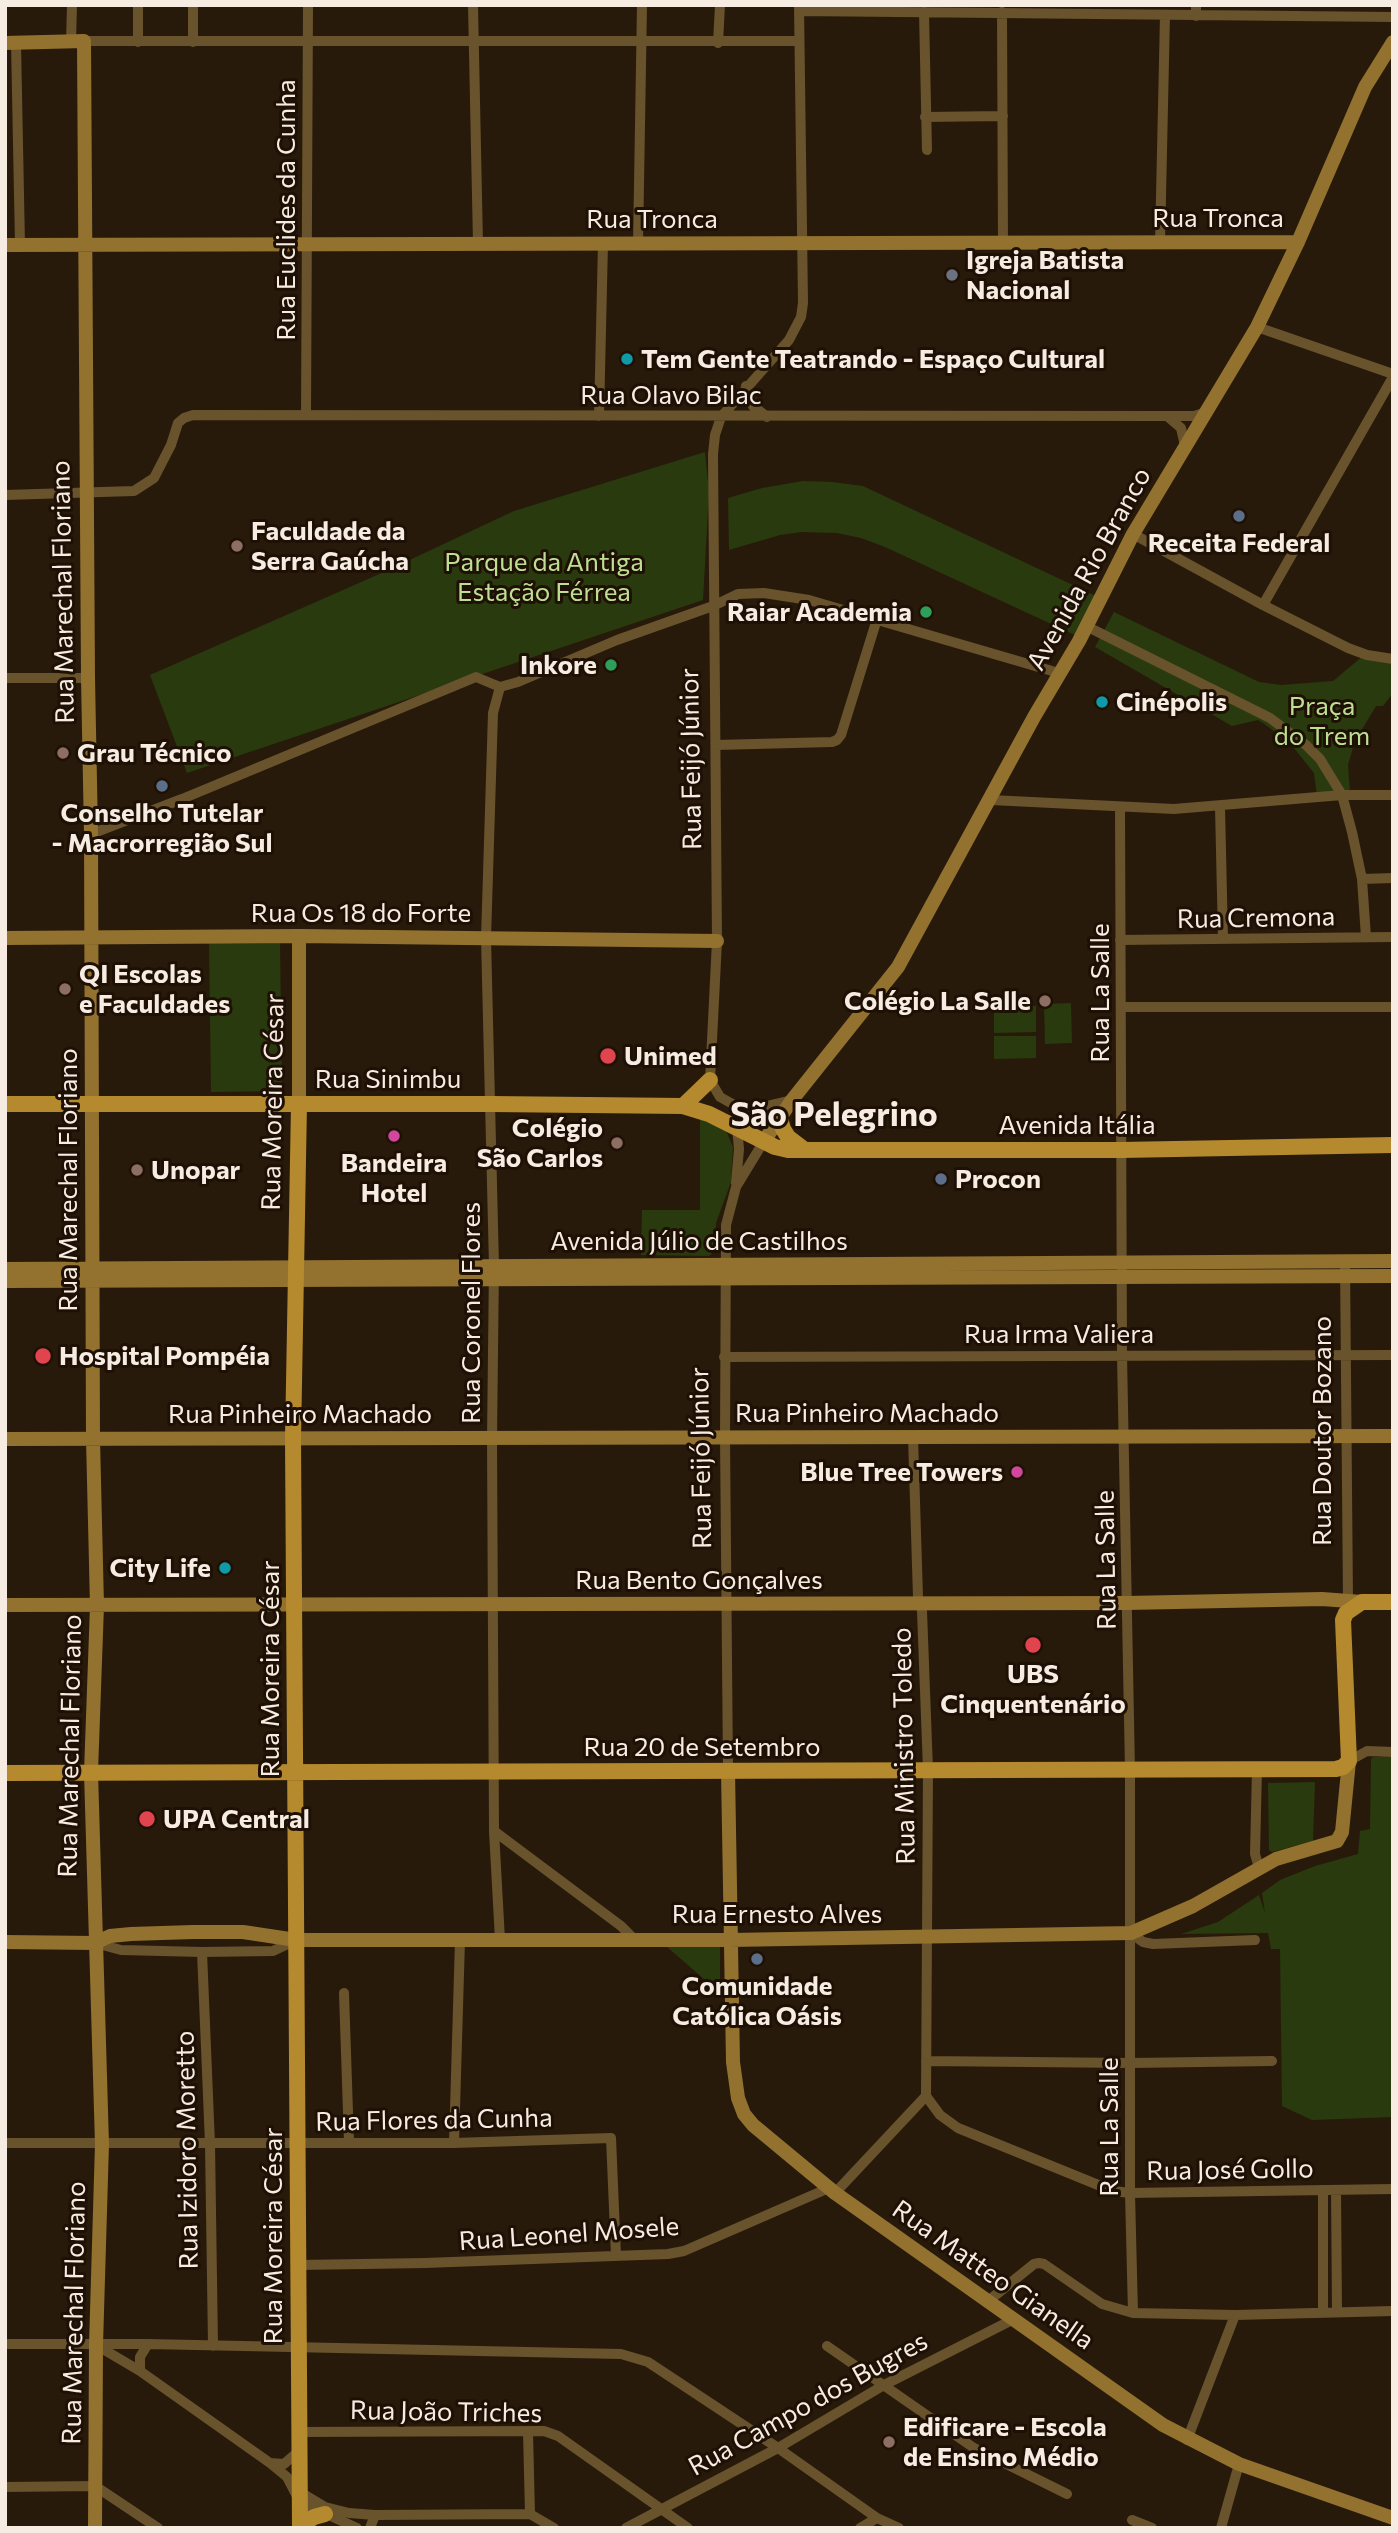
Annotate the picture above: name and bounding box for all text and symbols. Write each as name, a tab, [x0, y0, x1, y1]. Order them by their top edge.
street label: Rua Euclides da Cunha	[270, 79, 302, 341]
street label: Rua Tronca	[1152, 202, 1284, 234]
street label: Rua Tronca	[586, 203, 718, 235]
place label: Igreja Batista Nacional	[966, 244, 1124, 306]
marker: Igreja Batista Nacional	[944, 267, 960, 283]
place label: Tem Gente Teatrando - Espaço Cultural	[641, 343, 1105, 375]
marker: Tem Gente Teatrando - Espaço Cultural	[619, 351, 635, 367]
street label: Rua Olavo Bilac	[580, 379, 762, 411]
street label: Rua Marechal Floriano	[45, 460, 81, 724]
street label: Avenida Rio Branco	[1020, 462, 1158, 676]
marker: Receita Federal	[1231, 508, 1247, 524]
place label: Faculdade da Serra Gaúcha	[251, 515, 409, 576]
place label: Receita Federal	[1148, 527, 1330, 559]
marker: Faculdade da Serra Gaúcha	[229, 538, 245, 554]
park label: Parque da Antiga Estação Férrea	[444, 546, 644, 608]
place label: Raiar Academia	[727, 596, 912, 628]
marker: Raiar Academia	[918, 604, 934, 620]
place label: Inkore	[520, 649, 597, 681]
marker: Inkore	[603, 657, 619, 673]
street label: Rua Feijó Júnior	[674, 668, 708, 850]
place label: Cinépolis	[1116, 686, 1227, 718]
park label: Praça do Trem	[1274, 690, 1370, 752]
marker: Cinépolis	[1094, 694, 1110, 710]
place label: Grau Técnico	[77, 737, 231, 769]
marker: Grau Técnico	[55, 745, 71, 761]
marker: Conselho Tutelar - Macrorregião Sul	[154, 778, 170, 794]
place label: Conselho Tutelar - Macrorregião Sul	[52, 797, 272, 858]
street label: Rua Os 18 do Forte	[251, 897, 471, 929]
street label: Rua Cremona	[1176, 901, 1336, 935]
street label: Rua La Salle	[1084, 923, 1116, 1063]
place label: QI Escolas e Faculdades	[79, 958, 230, 1020]
marker: QI Escolas e Faculdades	[57, 981, 73, 997]
place label: Colégio La Salle	[844, 985, 1031, 1017]
street label: Rua Moreira César	[256, 993, 290, 1211]
marker: Colégio La Salle	[1037, 993, 1053, 1009]
place label: Unimed	[624, 1040, 717, 1072]
marker: Unimed	[598, 1046, 618, 1066]
street label: Rua Marechal Floriano	[52, 1048, 84, 1312]
street label: Rua Sinimbu	[315, 1063, 461, 1095]
district label: São Pelegrino	[730, 1095, 938, 1135]
street label: Avenida Itália	[998, 1109, 1156, 1141]
place label: Colégio São Carlos	[477, 1112, 603, 1174]
marker: Bandeira Hotel	[386, 1128, 402, 1144]
marker: Colégio São Carlos	[609, 1135, 625, 1151]
place label: Bandeira Hotel	[341, 1147, 447, 1208]
place label: Unopar	[151, 1154, 240, 1186]
marker: Unopar	[129, 1162, 145, 1178]
place label: Procon	[955, 1163, 1041, 1195]
marker: Procon	[933, 1171, 949, 1187]
street label: Rua Coronel Flores	[455, 1202, 487, 1424]
street label: Avenida Júlio de Castilhos	[550, 1225, 848, 1257]
street label: Rua Doutor Bozano	[1306, 1316, 1338, 1546]
street label: Rua Irma Valiera	[964, 1318, 1154, 1350]
place label: Hospital Pompéia	[59, 1340, 270, 1372]
marker: Hospital Pompéia	[33, 1346, 53, 1366]
street label: Rua Feijó Júnior	[684, 1367, 718, 1549]
street label: Rua Pinheiro Machado	[735, 1397, 999, 1429]
street label: Rua Pinheiro Machado	[168, 1398, 432, 1430]
place label: Blue Tree Towers	[800, 1456, 1003, 1488]
marker: Blue Tree Towers	[1009, 1464, 1025, 1480]
street label: Rua La Salle	[1089, 1490, 1123, 1630]
place label: City Life	[110, 1552, 211, 1584]
marker: City Life	[217, 1560, 233, 1576]
street label: Rua Moreira César	[254, 1560, 286, 1778]
street label: Rua Bento Gonçalves	[575, 1564, 823, 1596]
street label: Rua Marechal Floriano	[52, 1614, 88, 1878]
street label: Rua Ministro Toledo	[886, 1627, 922, 1865]
marker: UBS Cinquentenário	[1023, 1635, 1043, 1655]
place label: UBS Cinquentenário	[940, 1658, 1126, 1720]
street label: Rua 20 de Setembro	[584, 1731, 820, 1763]
place label: UPA Central	[163, 1803, 310, 1835]
marker: UPA Central	[137, 1809, 157, 1829]
street label: Rua Ernesto Alves	[672, 1898, 882, 1930]
marker: Comunidade Católica Oásis	[749, 1951, 765, 1967]
place label: Comunidade Católica Oásis	[672, 1970, 842, 2032]
street label: Rua Izidoro Moretto	[169, 2030, 205, 2270]
street label: Rua La Salle	[1093, 2057, 1125, 2197]
street label: Rua Flores da Cunha	[315, 2102, 553, 2138]
street label: Rua Moreira César	[257, 2127, 289, 2345]
street label: Rua José Gollo	[1146, 2153, 1314, 2187]
street label: Rua Marechal Floriano	[56, 2181, 92, 2445]
street label: Rua Matteo Gianella	[886, 2194, 1100, 2356]
street label: Rua Leonel Mosele	[458, 2211, 680, 2257]
street label: Rua Campo dos Bugres	[683, 2325, 933, 2483]
street label: Rua João Triches	[350, 2395, 542, 2429]
place label: Edificare - Escola de Ensino Médio	[903, 2411, 1107, 2472]
marker: Edificare - Escola de Ensino Médio	[881, 2434, 897, 2450]

